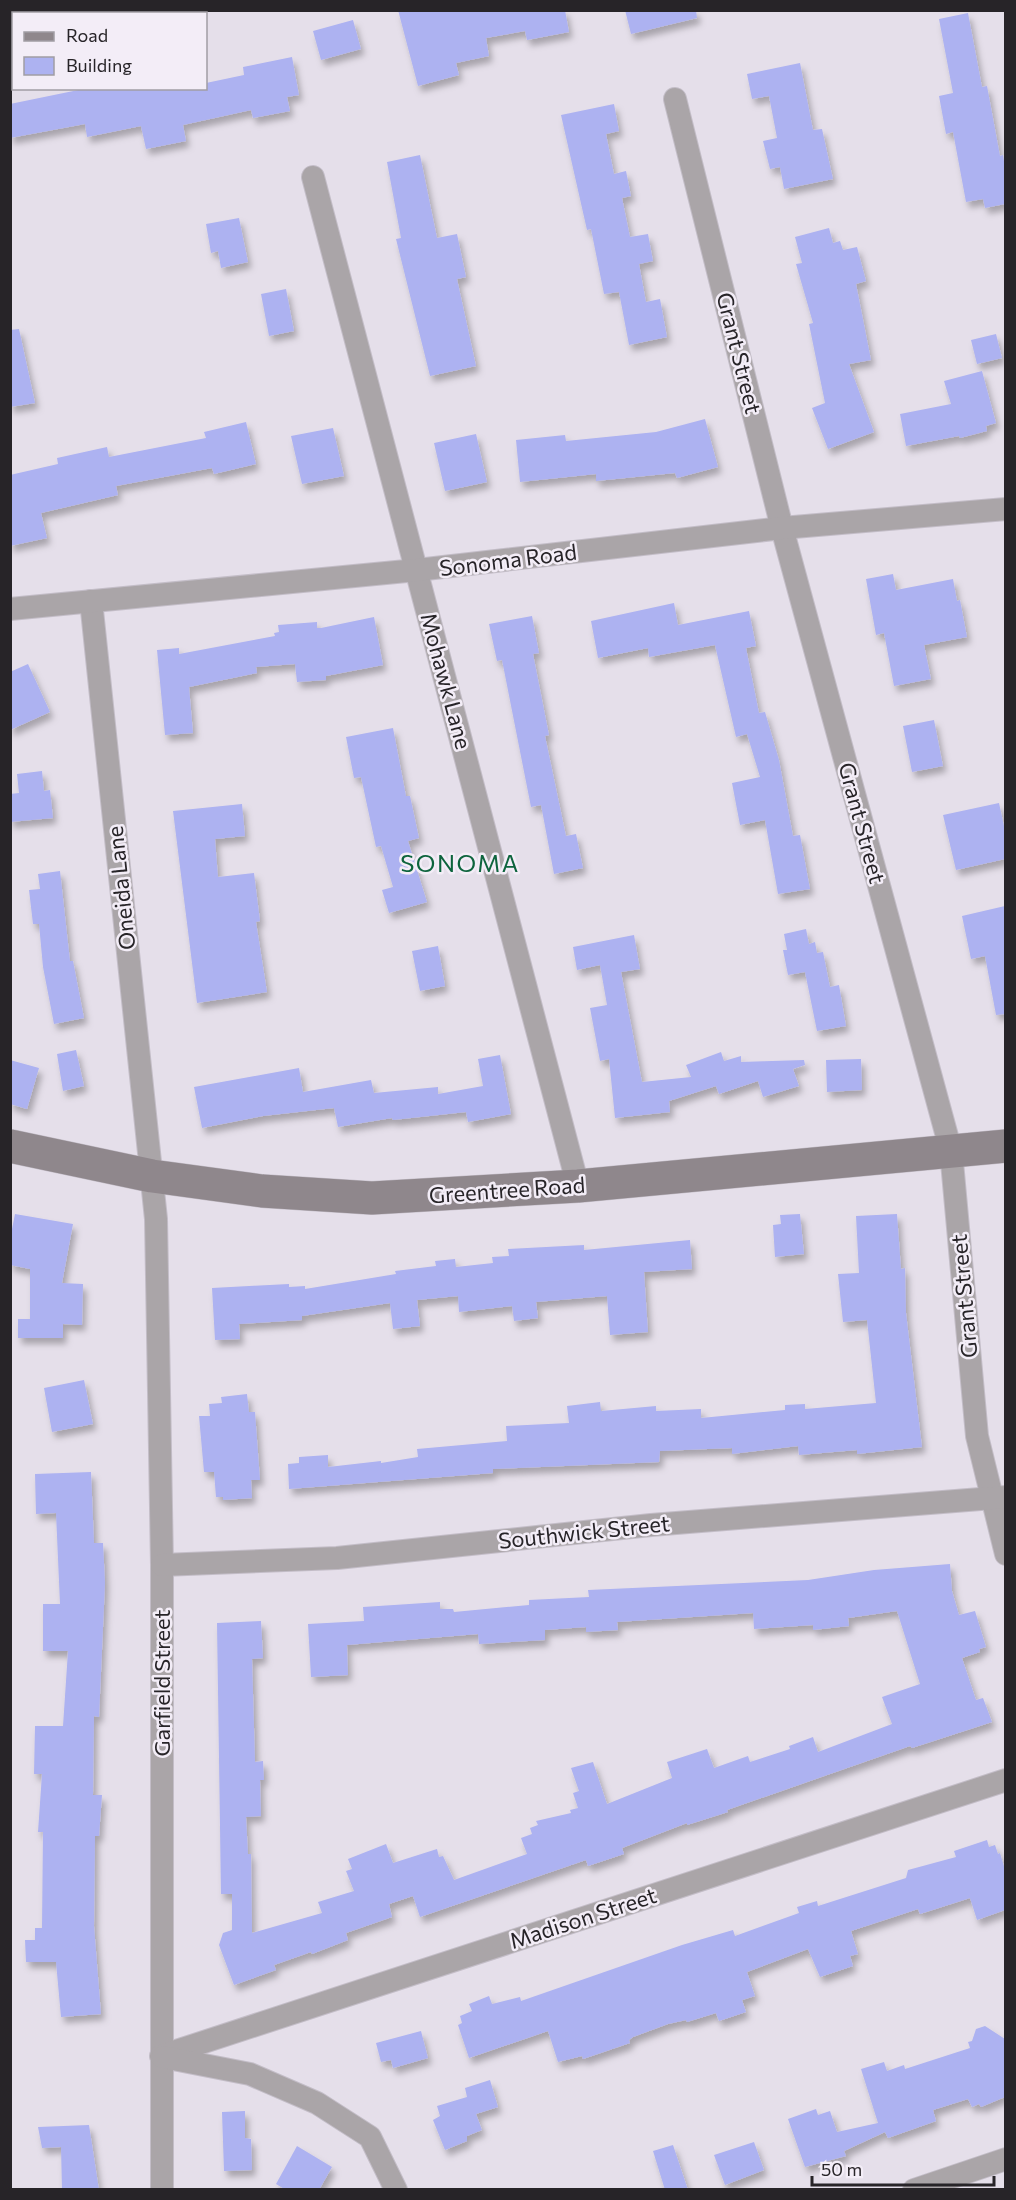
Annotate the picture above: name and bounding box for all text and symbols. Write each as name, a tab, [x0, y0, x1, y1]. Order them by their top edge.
legend	[12, 12, 207, 90]
text: Road	[66, 24, 108, 46]
text: Building	[66, 54, 132, 76]
street label: Grant Street	[711, 289, 768, 416]
street label: Sonoma Road	[438, 538, 578, 581]
street label: Mohawk Lane	[415, 610, 478, 752]
street label: Grant Street	[833, 759, 892, 886]
street label: Oneida Lane	[101, 825, 140, 951]
district label: SONOMA	[400, 848, 520, 877]
street label: Greentree Road	[428, 1171, 586, 1208]
street label: Grant Street	[945, 1233, 982, 1359]
street label: Southwick Street	[497, 1509, 671, 1554]
street label: Garfield Street	[148, 1609, 175, 1757]
street label: Madison Street	[506, 1881, 660, 1954]
scale bar	[812, 2149, 994, 2187]
text: 50 m	[821, 2158, 862, 2180]

